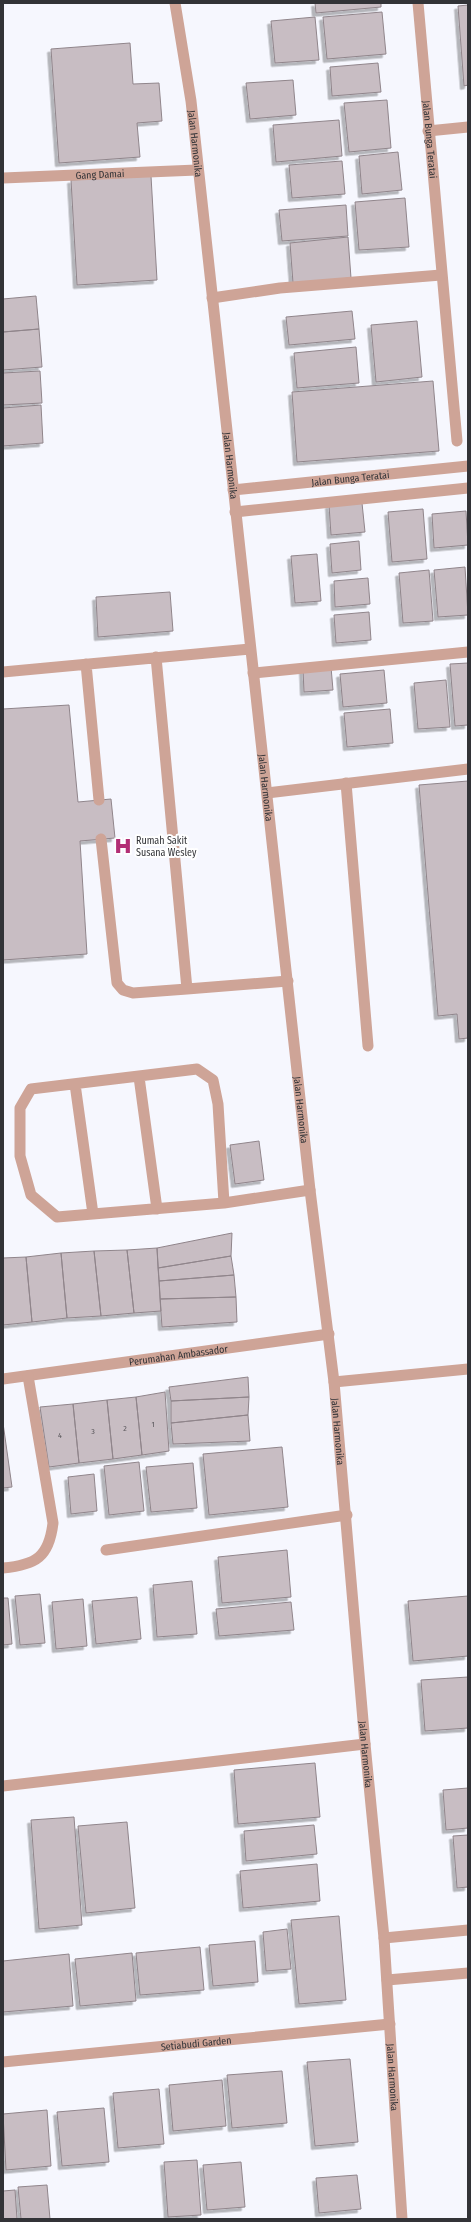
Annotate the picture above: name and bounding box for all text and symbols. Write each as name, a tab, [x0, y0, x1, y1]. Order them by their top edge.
street label: Jalan Bunga Teratai	[420, 100, 439, 179]
street label: Jalan Harmonika	[185, 109, 204, 178]
street label: Gang Damai	[75, 168, 125, 182]
street label: Jalan Harmonika	[220, 432, 239, 500]
street label: Jalan Bunga Teratai	[311, 469, 390, 489]
street label: Jalan Harmonika	[255, 754, 275, 822]
place label: Rumah Sakit Susana Wesley	[136, 835, 197, 859]
hospital icon: Rumah Sakit Susana Wesley	[113, 836, 133, 856]
street label: Jalan Harmonika	[291, 1076, 310, 1144]
street label: Perumahan Ambassador	[128, 1343, 229, 1369]
street label: Jalan Harmonika	[328, 1398, 346, 1466]
house number: 1	[151, 1420, 155, 1429]
house number: 2	[123, 1424, 127, 1433]
house number: 3	[91, 1427, 95, 1436]
house number: 4	[58, 1431, 62, 1440]
street label: Jalan Harmonika	[356, 1720, 374, 1789]
street label: Setiabudi Garden	[160, 2035, 232, 2053]
street label: Jalan Harmonika	[384, 2043, 400, 2111]

